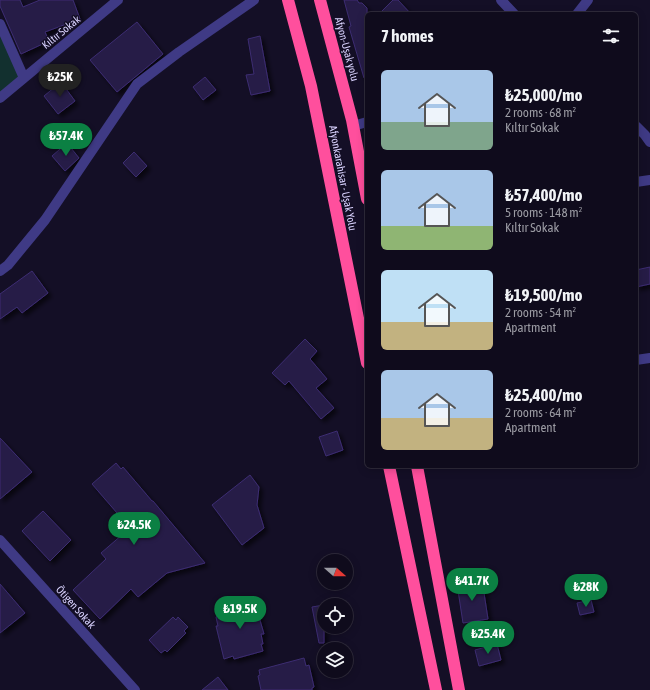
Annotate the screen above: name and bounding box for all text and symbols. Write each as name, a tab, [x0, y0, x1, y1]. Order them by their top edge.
street label: Kıltır Sokak	[39, 13, 83, 51]
street label: Afyon-Uşak yolu	[333, 16, 361, 82]
icon: filters	[600, 25, 622, 47]
text: 7 homes	[381, 26, 434, 46]
pin: ₺25K	[36, 64, 84, 98]
text: ₺25K	[47, 69, 73, 84]
text: ₺25,000/mo	[505, 85, 582, 105]
icon: home	[413, 86, 461, 134]
text: 2 rooms · 68 m²	[505, 105, 576, 120]
text: Kıltır Sokak	[505, 120, 559, 135]
pin: ₺57.4K	[33, 123, 99, 157]
street label: Afyonkarahisar - Uşak Yolu	[327, 124, 359, 232]
text: ₺57.4K	[49, 128, 83, 143]
text: ₺57,400/mo	[505, 185, 582, 205]
icon: home	[413, 186, 461, 234]
text: 5 rooms · 148 m²	[505, 205, 582, 220]
text: Kıltır Sokak	[505, 220, 559, 235]
text: ₺19,500/mo	[505, 285, 582, 305]
icon: home	[413, 286, 461, 334]
text: 2 rooms · 54 m²	[505, 305, 576, 320]
text: Apartment	[505, 320, 556, 335]
text: ₺25,400/mo	[505, 385, 582, 405]
icon: home	[413, 386, 461, 434]
text: 2 rooms · 64 m²	[505, 405, 576, 420]
text: Apartment	[505, 420, 556, 435]
pin: ₺24.5K	[101, 512, 167, 546]
text: ₺24.5K	[117, 517, 151, 532]
north arrow	[317, 554, 353, 590]
map controls	[317, 554, 353, 678]
pin: ₺41.7K	[439, 568, 505, 602]
text: ₺41.7K	[455, 573, 489, 588]
pin: ₺28K	[562, 574, 610, 608]
text: ₺28K	[573, 579, 599, 594]
street label: Ötigen Sokak	[54, 583, 98, 631]
pin: ₺19.5K	[207, 596, 273, 630]
button: locate	[317, 598, 353, 634]
text: ₺19.5K	[223, 601, 257, 616]
pin: ₺25.4K	[455, 621, 521, 655]
text: ₺25.4K	[471, 626, 505, 641]
button: layers	[317, 642, 353, 678]

